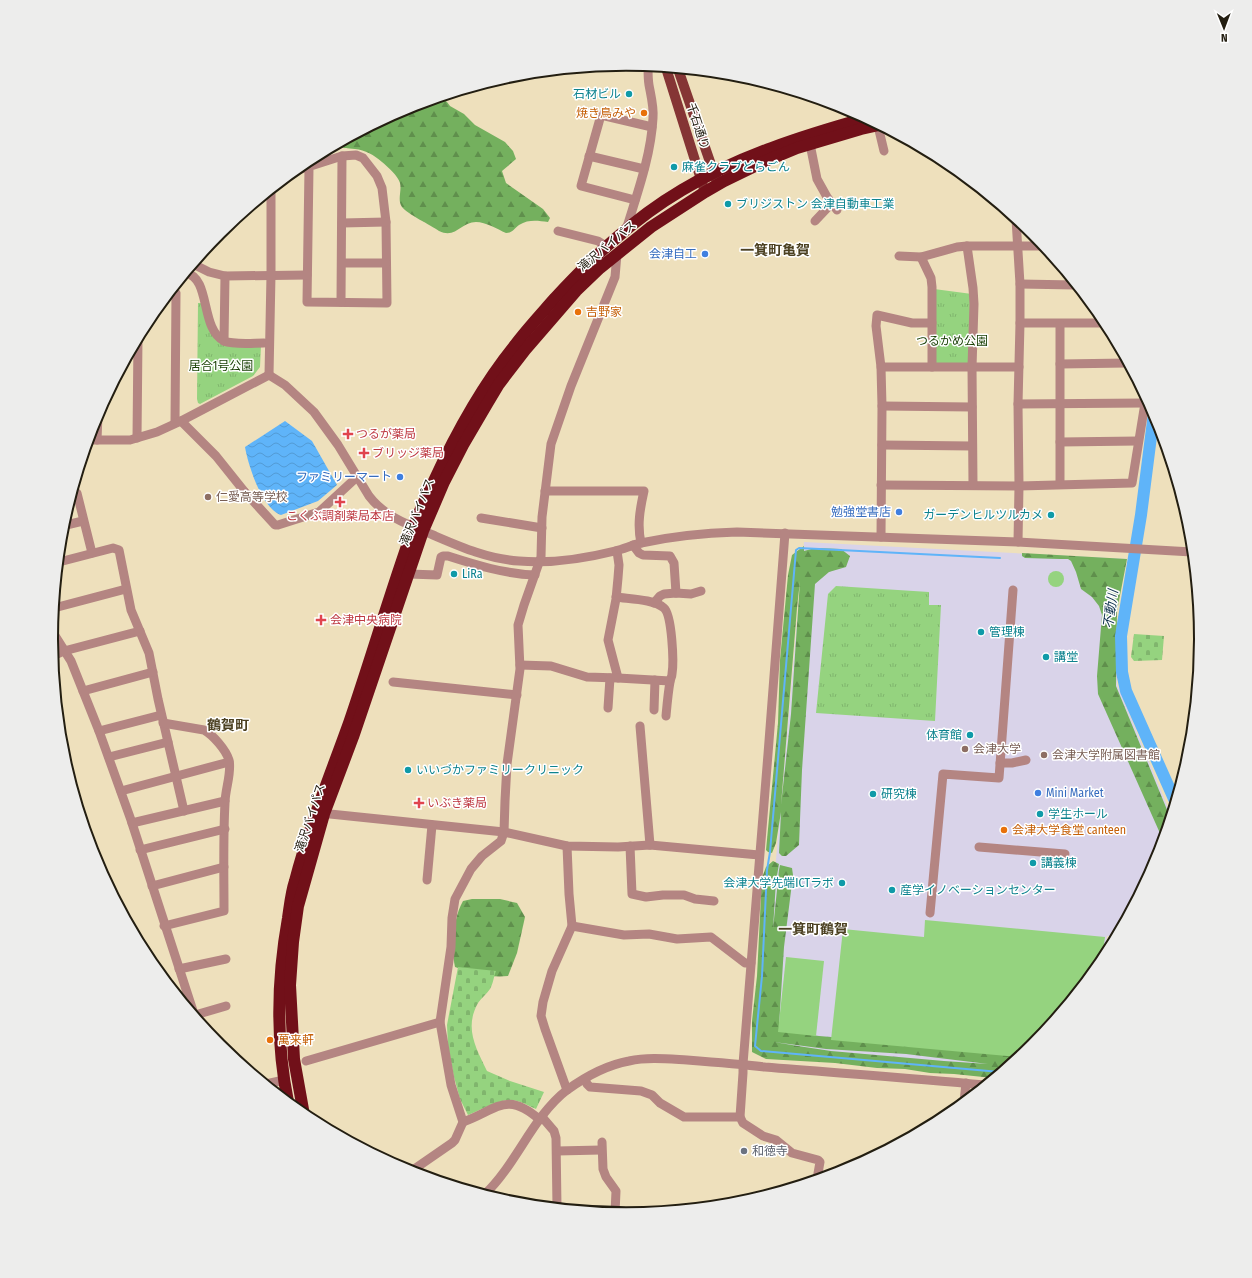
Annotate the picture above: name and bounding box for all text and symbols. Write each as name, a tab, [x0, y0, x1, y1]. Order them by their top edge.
north arrow	[1204, 8, 1244, 48]
text: N	[1221, 31, 1228, 44]
place label: 石材ビル	[573, 87, 621, 101]
marker: 石材ビル	[624, 89, 634, 99]
street label: 千石通り	[684, 101, 712, 151]
place label: 焼き鳥みや	[576, 106, 636, 120]
marker: 焼き鳥みや	[639, 108, 649, 118]
place label: 麻雀クラブどらごん	[682, 160, 790, 174]
marker: 麻雀クラブどらごん	[669, 162, 679, 172]
place label: ブリジストン 会津自動車工業	[736, 197, 895, 211]
marker: ブリジストン 会津自動車工業	[723, 199, 733, 209]
street label: 滝沢バイパス	[575, 218, 639, 274]
district label: 一箕町亀賀	[740, 242, 810, 259]
place label: 会津自工	[649, 247, 697, 261]
marker: 会津自工	[700, 249, 710, 259]
place label: 吉野家	[586, 305, 622, 319]
marker: 吉野家	[573, 307, 583, 317]
park label: つるかめ公園	[916, 334, 988, 348]
park label: 居合1号公園	[189, 359, 253, 373]
place label: つるが薬局	[356, 427, 416, 441]
marker: つるが薬局	[343, 429, 353, 439]
place label: ブリッジ薬局	[372, 446, 444, 460]
marker: ブリッジ薬局	[359, 448, 369, 458]
place label: ファミリーマート	[296, 470, 392, 484]
marker: ファミリーマート	[395, 472, 405, 482]
street label: 滝沢バイパス	[397, 476, 437, 548]
place label: 仁愛高等学校	[216, 490, 288, 504]
marker: 仁愛高等学校	[203, 492, 213, 502]
marker: こくぶ調剤薬局本店	[335, 497, 345, 507]
place label: 勉強堂書店	[831, 505, 891, 519]
marker: 勉強堂書店	[894, 507, 904, 517]
place label: ガーデンヒルツルカメ	[923, 508, 1043, 522]
place label: こくぶ調剤薬局本店	[286, 509, 394, 523]
marker: ガーデンヒルツルカメ	[1046, 510, 1056, 520]
place label: LiRa	[462, 567, 483, 581]
marker: LiRa	[449, 569, 459, 579]
water label: 不動川	[1100, 587, 1121, 629]
place label: 会津中央病院	[330, 613, 402, 627]
marker: 会津中央病院	[315, 614, 327, 626]
place label: 管理棟	[989, 625, 1025, 639]
marker: 管理棟	[976, 627, 986, 637]
place label: 講堂	[1054, 650, 1078, 664]
marker: 講堂	[1041, 652, 1051, 662]
district label: 鶴賀町	[207, 717, 249, 734]
place label: 体育館	[926, 728, 962, 742]
marker: 体育館	[965, 730, 975, 740]
place label: 会津大学	[973, 742, 1021, 756]
marker: 会津大学	[960, 744, 970, 754]
place label: 会津大学附属図書館	[1052, 748, 1160, 762]
marker: 会津大学附属図書館	[1039, 750, 1049, 760]
place label: いいづかファミリークリニック	[416, 763, 584, 777]
marker: いいづかファミリークリニック	[403, 765, 413, 775]
street label: 滝沢バイパス	[292, 782, 328, 854]
place label: Mini Market	[1046, 786, 1104, 800]
place label: 研究棟	[881, 787, 917, 801]
marker: Mini Market	[1033, 788, 1043, 798]
marker: 研究棟	[868, 789, 878, 799]
place label: いぶき薬局	[427, 796, 487, 810]
marker: いぶき薬局	[414, 798, 424, 808]
place label: 学生ホール	[1048, 807, 1108, 821]
marker: 学生ホール	[1035, 809, 1045, 819]
place label: 会津大学食堂 canteen	[1012, 823, 1126, 837]
marker: 会津大学食堂 canteen	[999, 825, 1009, 835]
place label: 講義棟	[1041, 856, 1077, 870]
marker: 講義棟	[1028, 858, 1038, 868]
place label: 会津大学先端ICTラボ	[723, 876, 834, 890]
marker: 会津大学先端ICTラボ	[837, 878, 847, 888]
place label: 産学イノベーションセンター	[900, 883, 1056, 897]
marker: 産学イノベーションセンター	[887, 885, 897, 895]
district label: 一箕町鶴賀	[778, 921, 848, 938]
place label: 萬来軒	[278, 1033, 314, 1047]
marker: 萬来軒	[265, 1035, 275, 1045]
place label: 和徳寺	[752, 1144, 788, 1158]
marker: 和徳寺	[739, 1146, 749, 1156]

